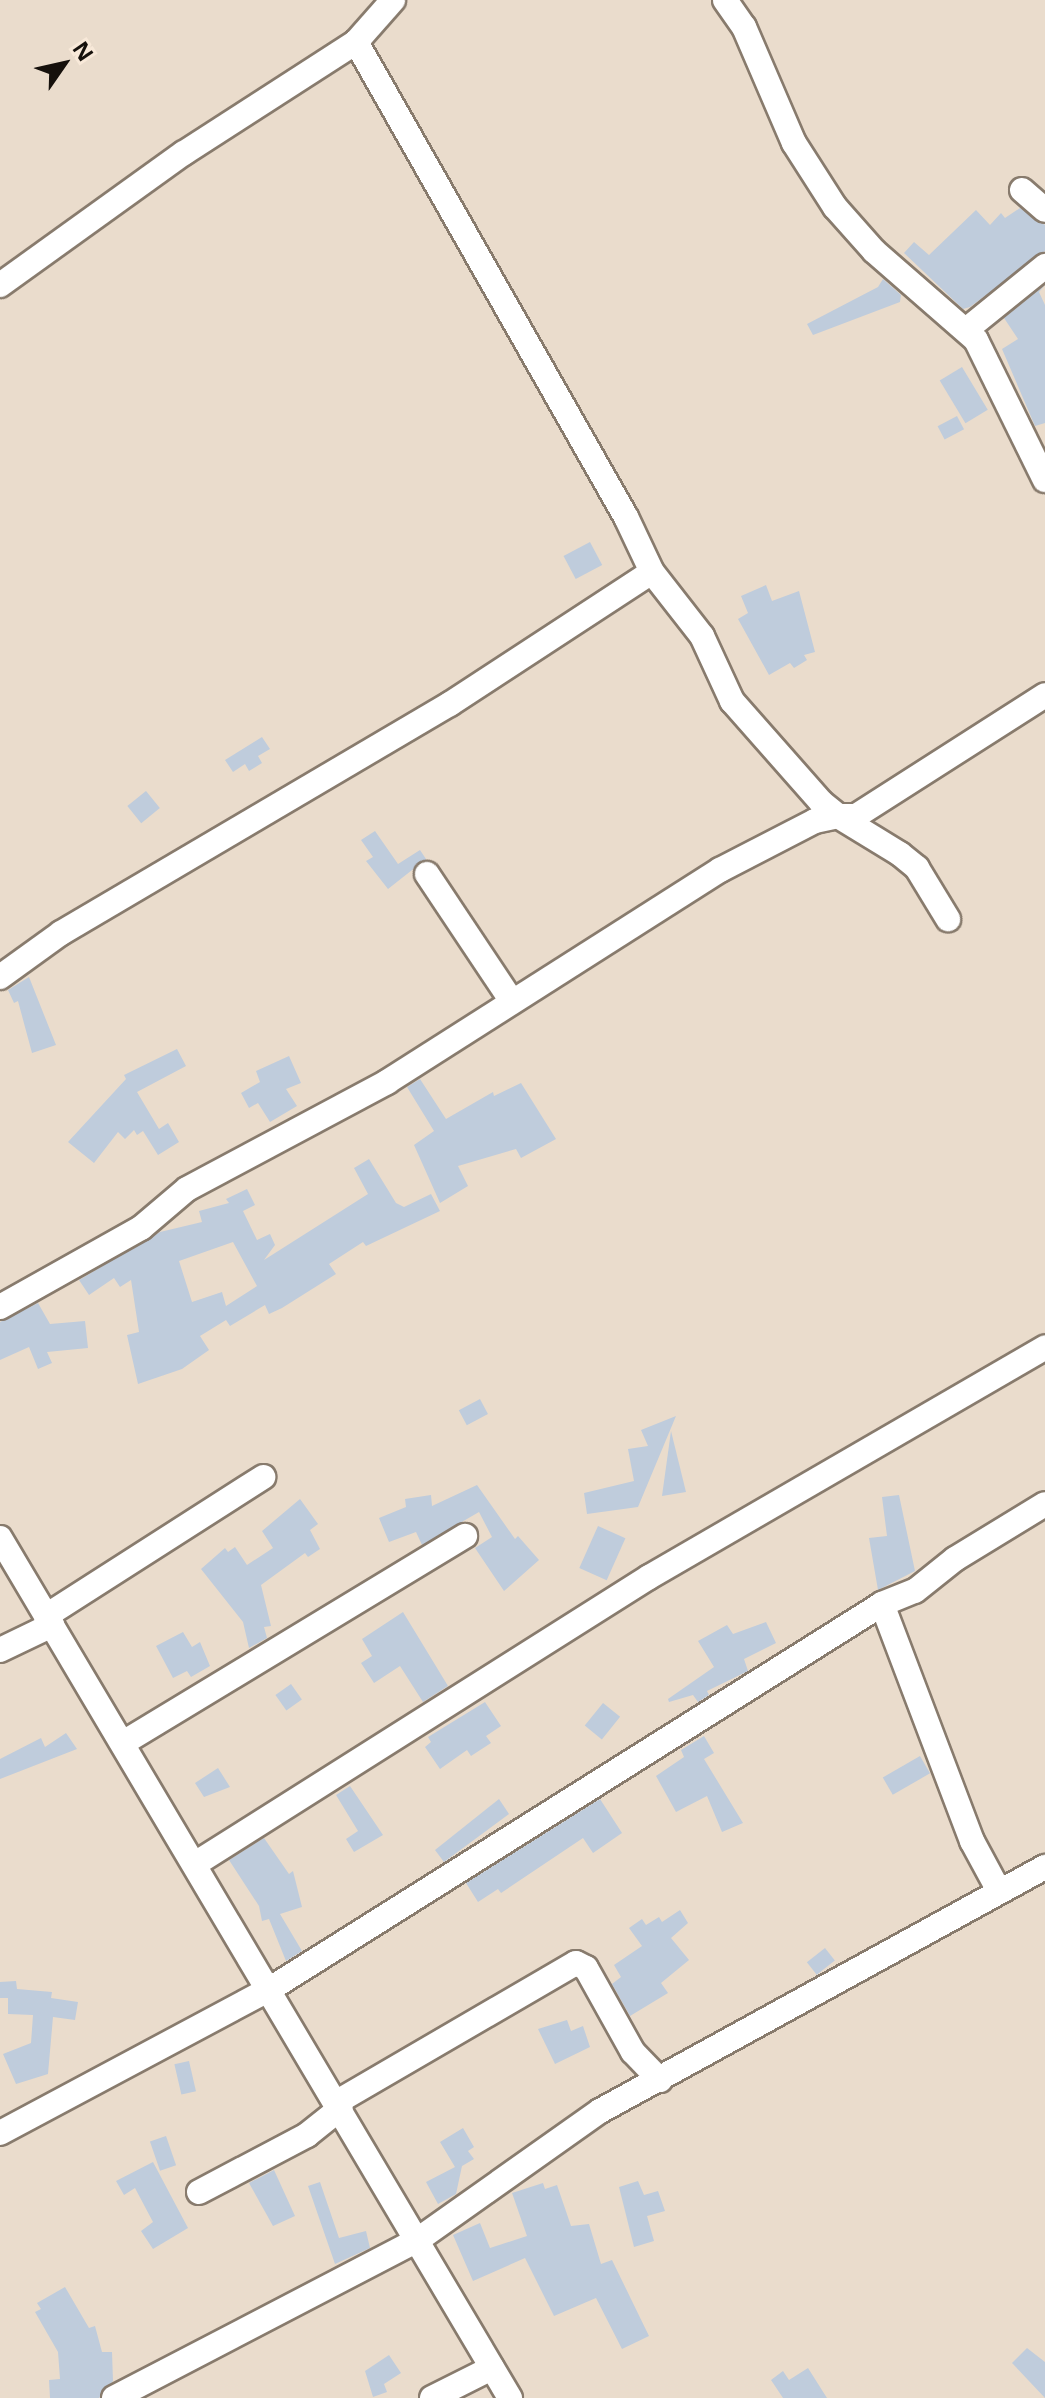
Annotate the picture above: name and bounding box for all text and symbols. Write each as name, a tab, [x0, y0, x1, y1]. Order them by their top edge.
north arrow	[24, 24, 104, 104]
text: N	[66, 35, 101, 66]

